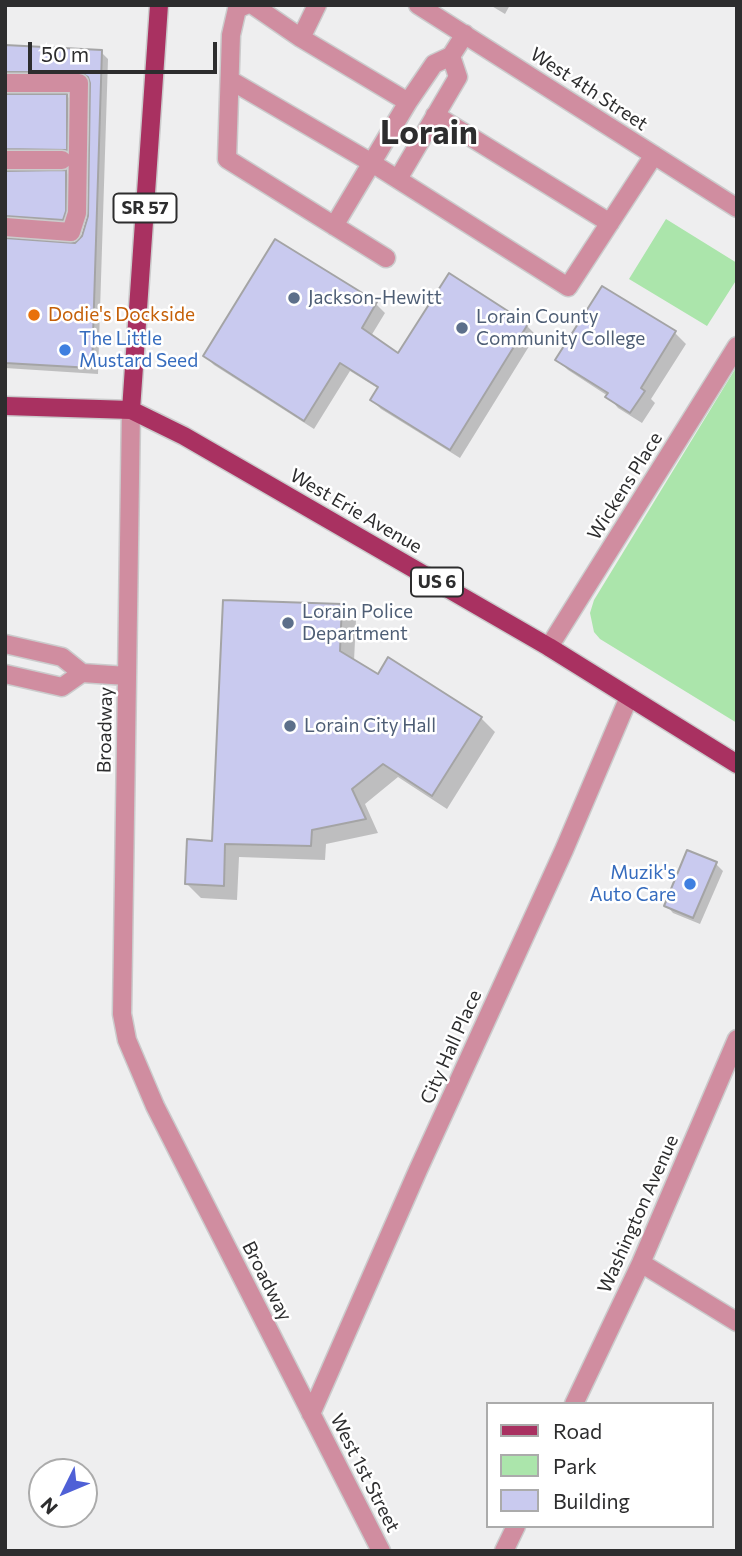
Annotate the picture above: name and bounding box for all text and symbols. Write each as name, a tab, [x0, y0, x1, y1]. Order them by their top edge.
scale bar	[32, 28, 220, 72]
text: 50 m	[41, 41, 89, 66]
street label: West 4th Street	[526, 43, 652, 135]
district label: Lorain	[380, 113, 478, 153]
road number: SR 57	[114, 194, 176, 223]
place label: Jackson-Hewitt	[308, 287, 442, 309]
marker: Jackson-Hewitt	[286, 290, 302, 306]
place label: Dodie's Dockside	[48, 304, 195, 326]
place label: Lorain County Community College	[476, 306, 645, 350]
marker: Dodie's Dockside	[26, 307, 42, 323]
marker: Lorain County Community College	[454, 320, 470, 336]
place label: The Little Mustard Seed	[79, 328, 198, 372]
marker: The Little Mustard Seed	[57, 342, 73, 358]
street label: Wickens Place	[583, 428, 667, 544]
street label: West Erie Avenue	[286, 464, 426, 558]
road number: US 6	[411, 568, 463, 596]
place label: Lorain Police Department	[302, 601, 413, 645]
marker: Lorain Police Department	[280, 615, 296, 631]
street label: Broadway	[93, 687, 117, 773]
place label: Lorain City Hall	[304, 715, 436, 737]
marker: Lorain City Hall	[282, 718, 298, 734]
place label: Muzik's Auto Care	[590, 862, 676, 906]
marker: Muzik's Auto Care	[682, 876, 698, 892]
street label: City Hall Place	[416, 986, 486, 1108]
street label: Washington Avenue	[593, 1131, 683, 1297]
street label: Broadway	[237, 1237, 297, 1325]
legend	[486, 1402, 714, 1528]
street label: West 1st Street	[325, 1410, 405, 1536]
text: Road	[553, 1418, 602, 1443]
text: Park	[553, 1453, 597, 1478]
north arrow	[28, 1458, 98, 1528]
text: Building	[553, 1488, 630, 1513]
text: N	[35, 1493, 62, 1519]

